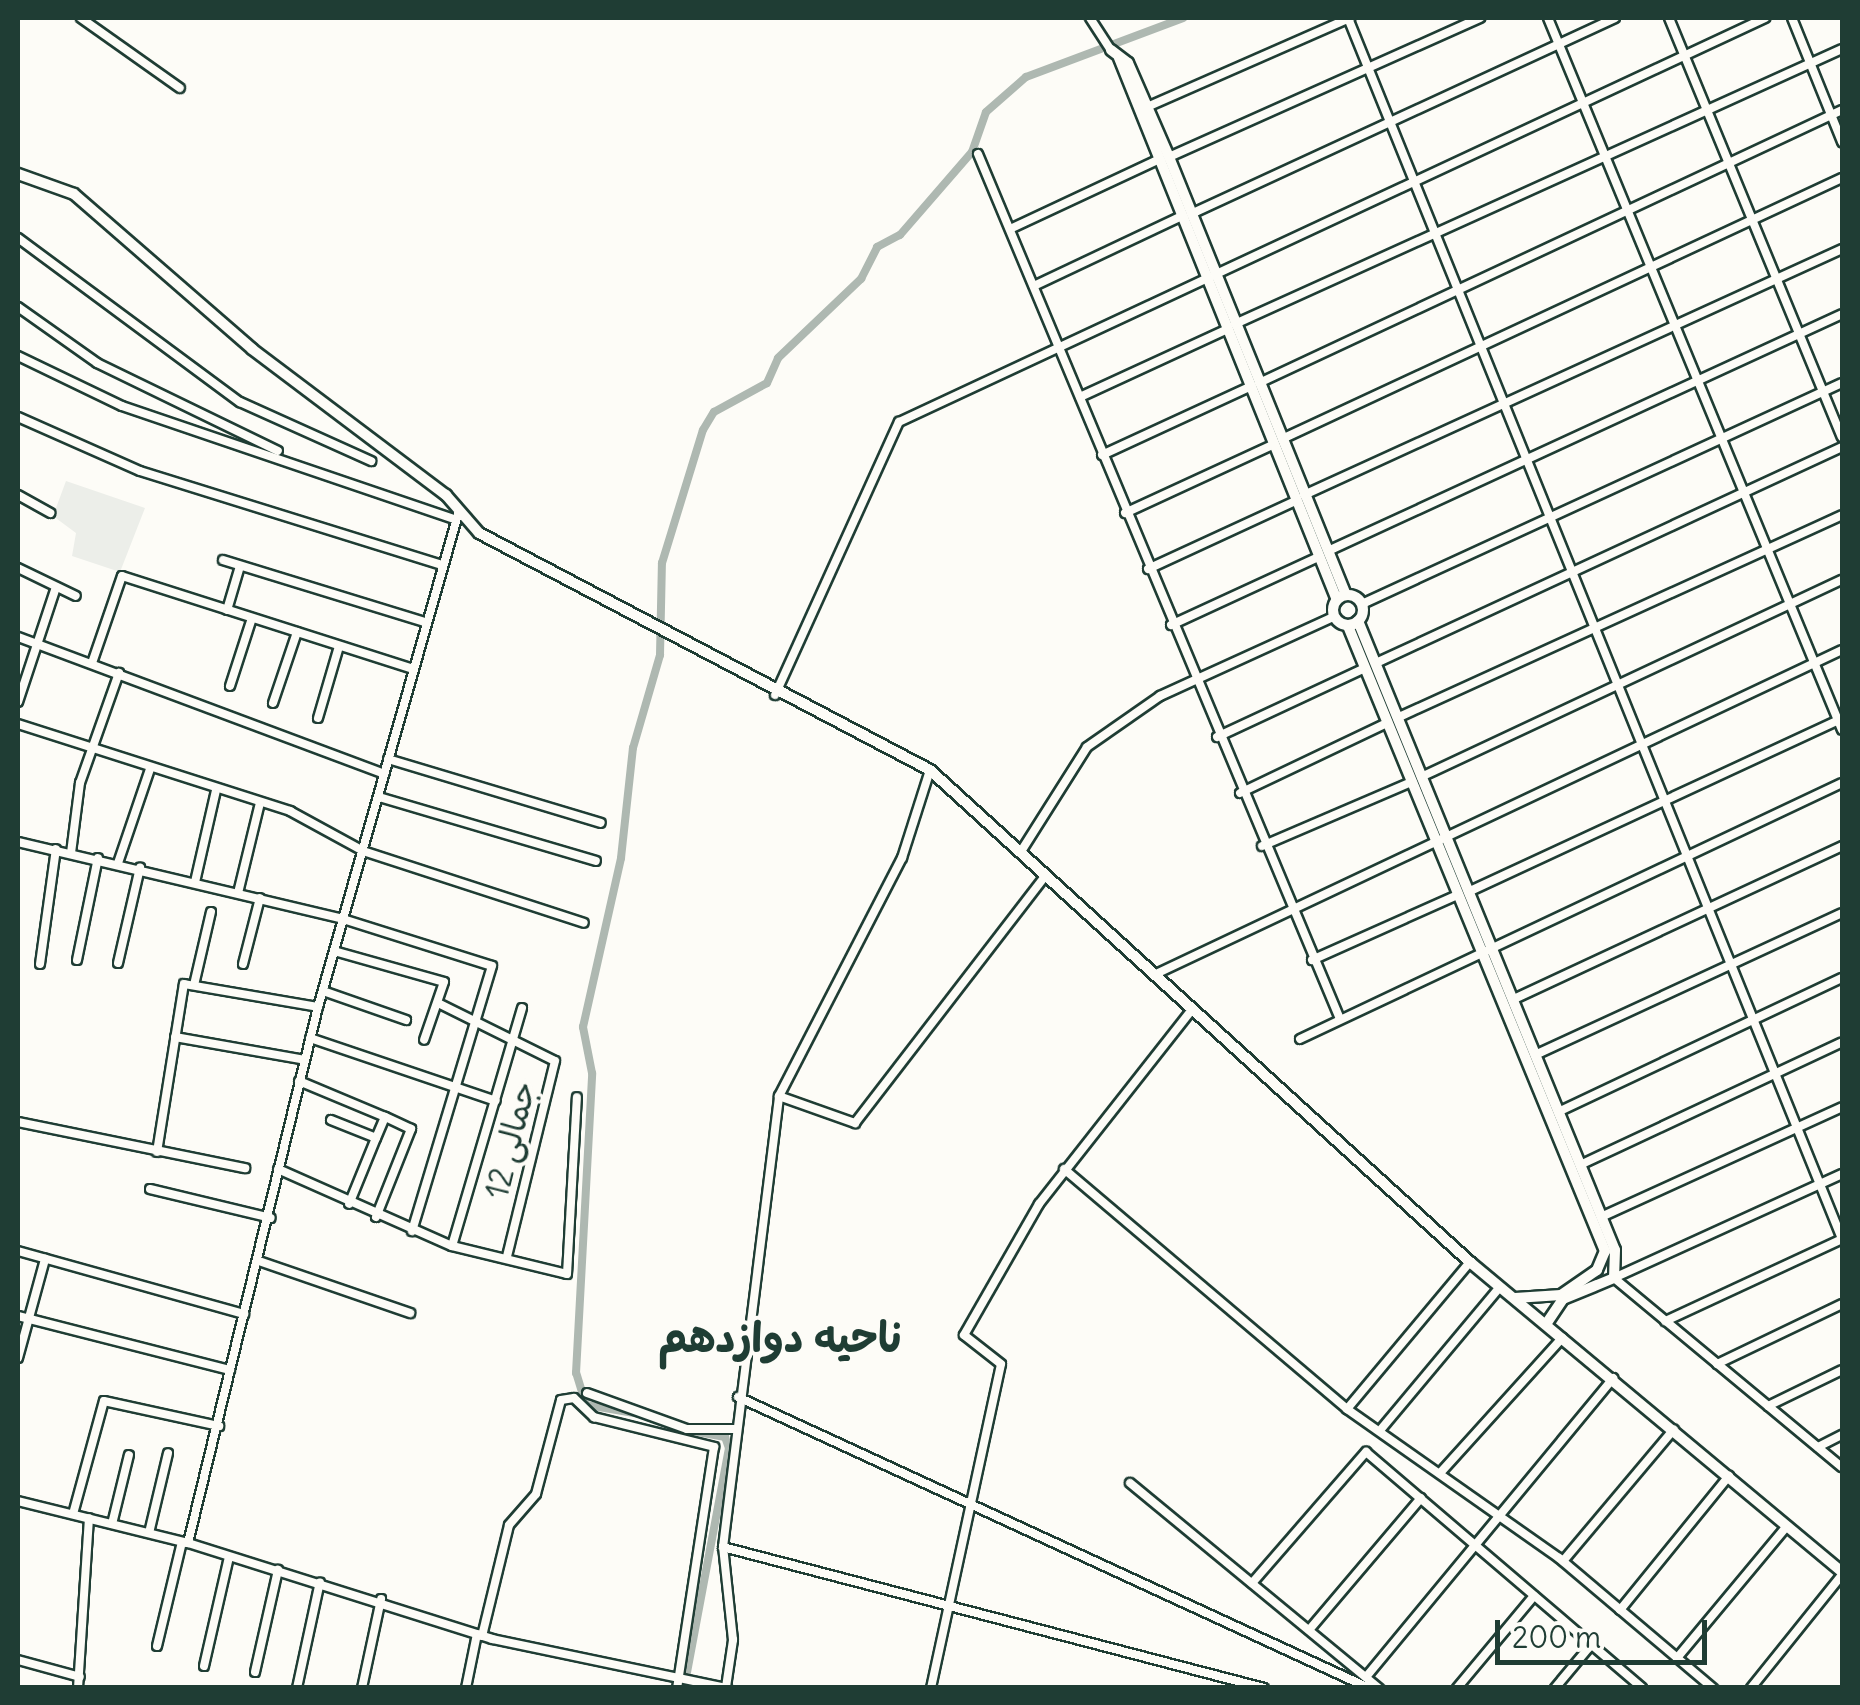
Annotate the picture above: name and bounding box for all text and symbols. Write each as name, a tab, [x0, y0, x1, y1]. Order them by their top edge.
street label: جمالی 12	[478, 1077, 544, 1203]
district label: ناحیه دوازدهم	[658, 1312, 902, 1362]
scale bar	[1500, 1600, 1712, 1662]
text: 200 m	[1512, 1618, 1601, 1656]

